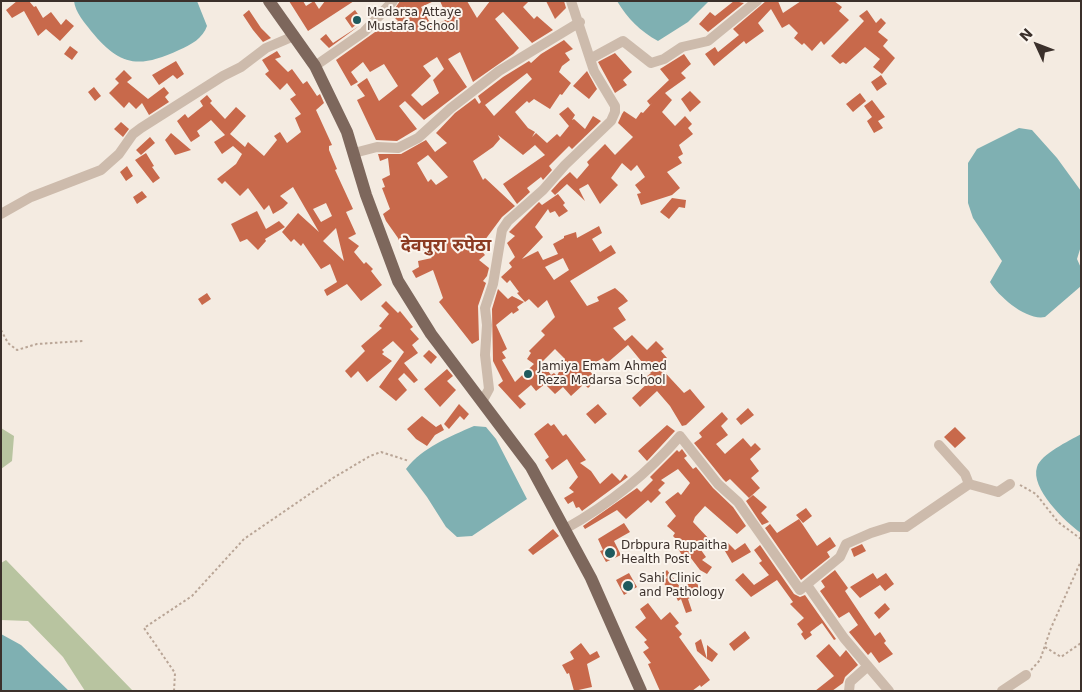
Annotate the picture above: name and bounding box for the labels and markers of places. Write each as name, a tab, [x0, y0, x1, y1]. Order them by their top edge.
place label: Madarsa Attaye Mustafa School	[367, 6, 461, 34]
marker: Madarsa Attaye Mustafa School	[351, 14, 363, 26]
place label: Jamiya Emam Ahmed Reza Madarsa School	[538, 360, 667, 388]
marker: Jamiya Emam Ahmed Reza Madarsa School	[522, 368, 534, 380]
place label: Drbpura Rupaitha Health Post	[621, 539, 727, 567]
marker: Drbpura Rupaitha Health Post	[603, 546, 617, 560]
place label: Sahi Clinic and Pathology	[639, 572, 724, 600]
marker: Sahi Clinic and Pathology	[621, 579, 635, 593]

